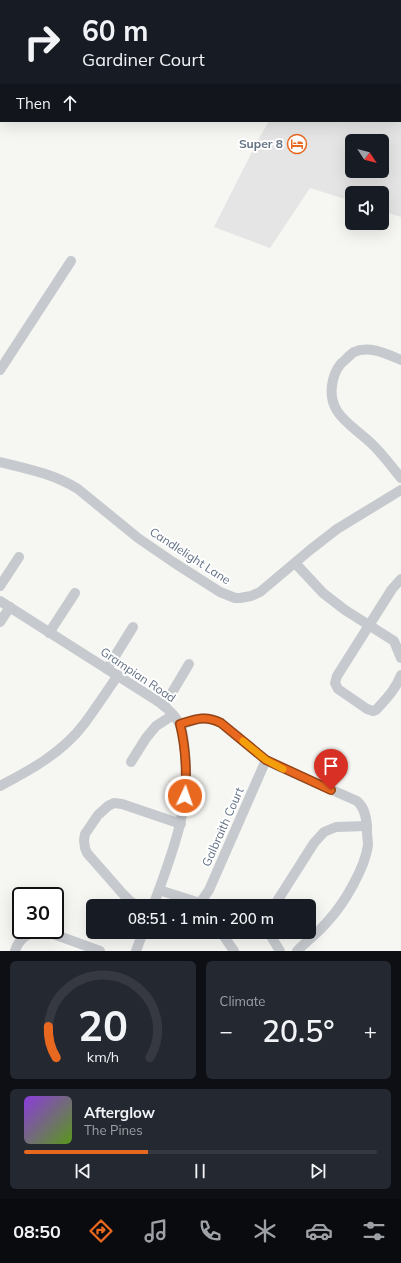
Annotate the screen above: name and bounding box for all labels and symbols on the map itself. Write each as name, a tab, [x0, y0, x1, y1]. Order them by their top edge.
hotel icon: Super 8	[286, 133, 308, 155]
north arrow	[345, 134, 389, 178]
place label: Super 8	[239, 136, 283, 151]
street label: Candlelight Lane	[147, 524, 234, 587]
street label: Grampian Road	[98, 644, 179, 705]
pin	[314, 749, 348, 790]
position arrow	[164, 775, 206, 817]
street label: Galbraith Court	[198, 785, 247, 869]
speed limit sign: 30	[12, 887, 64, 939]

